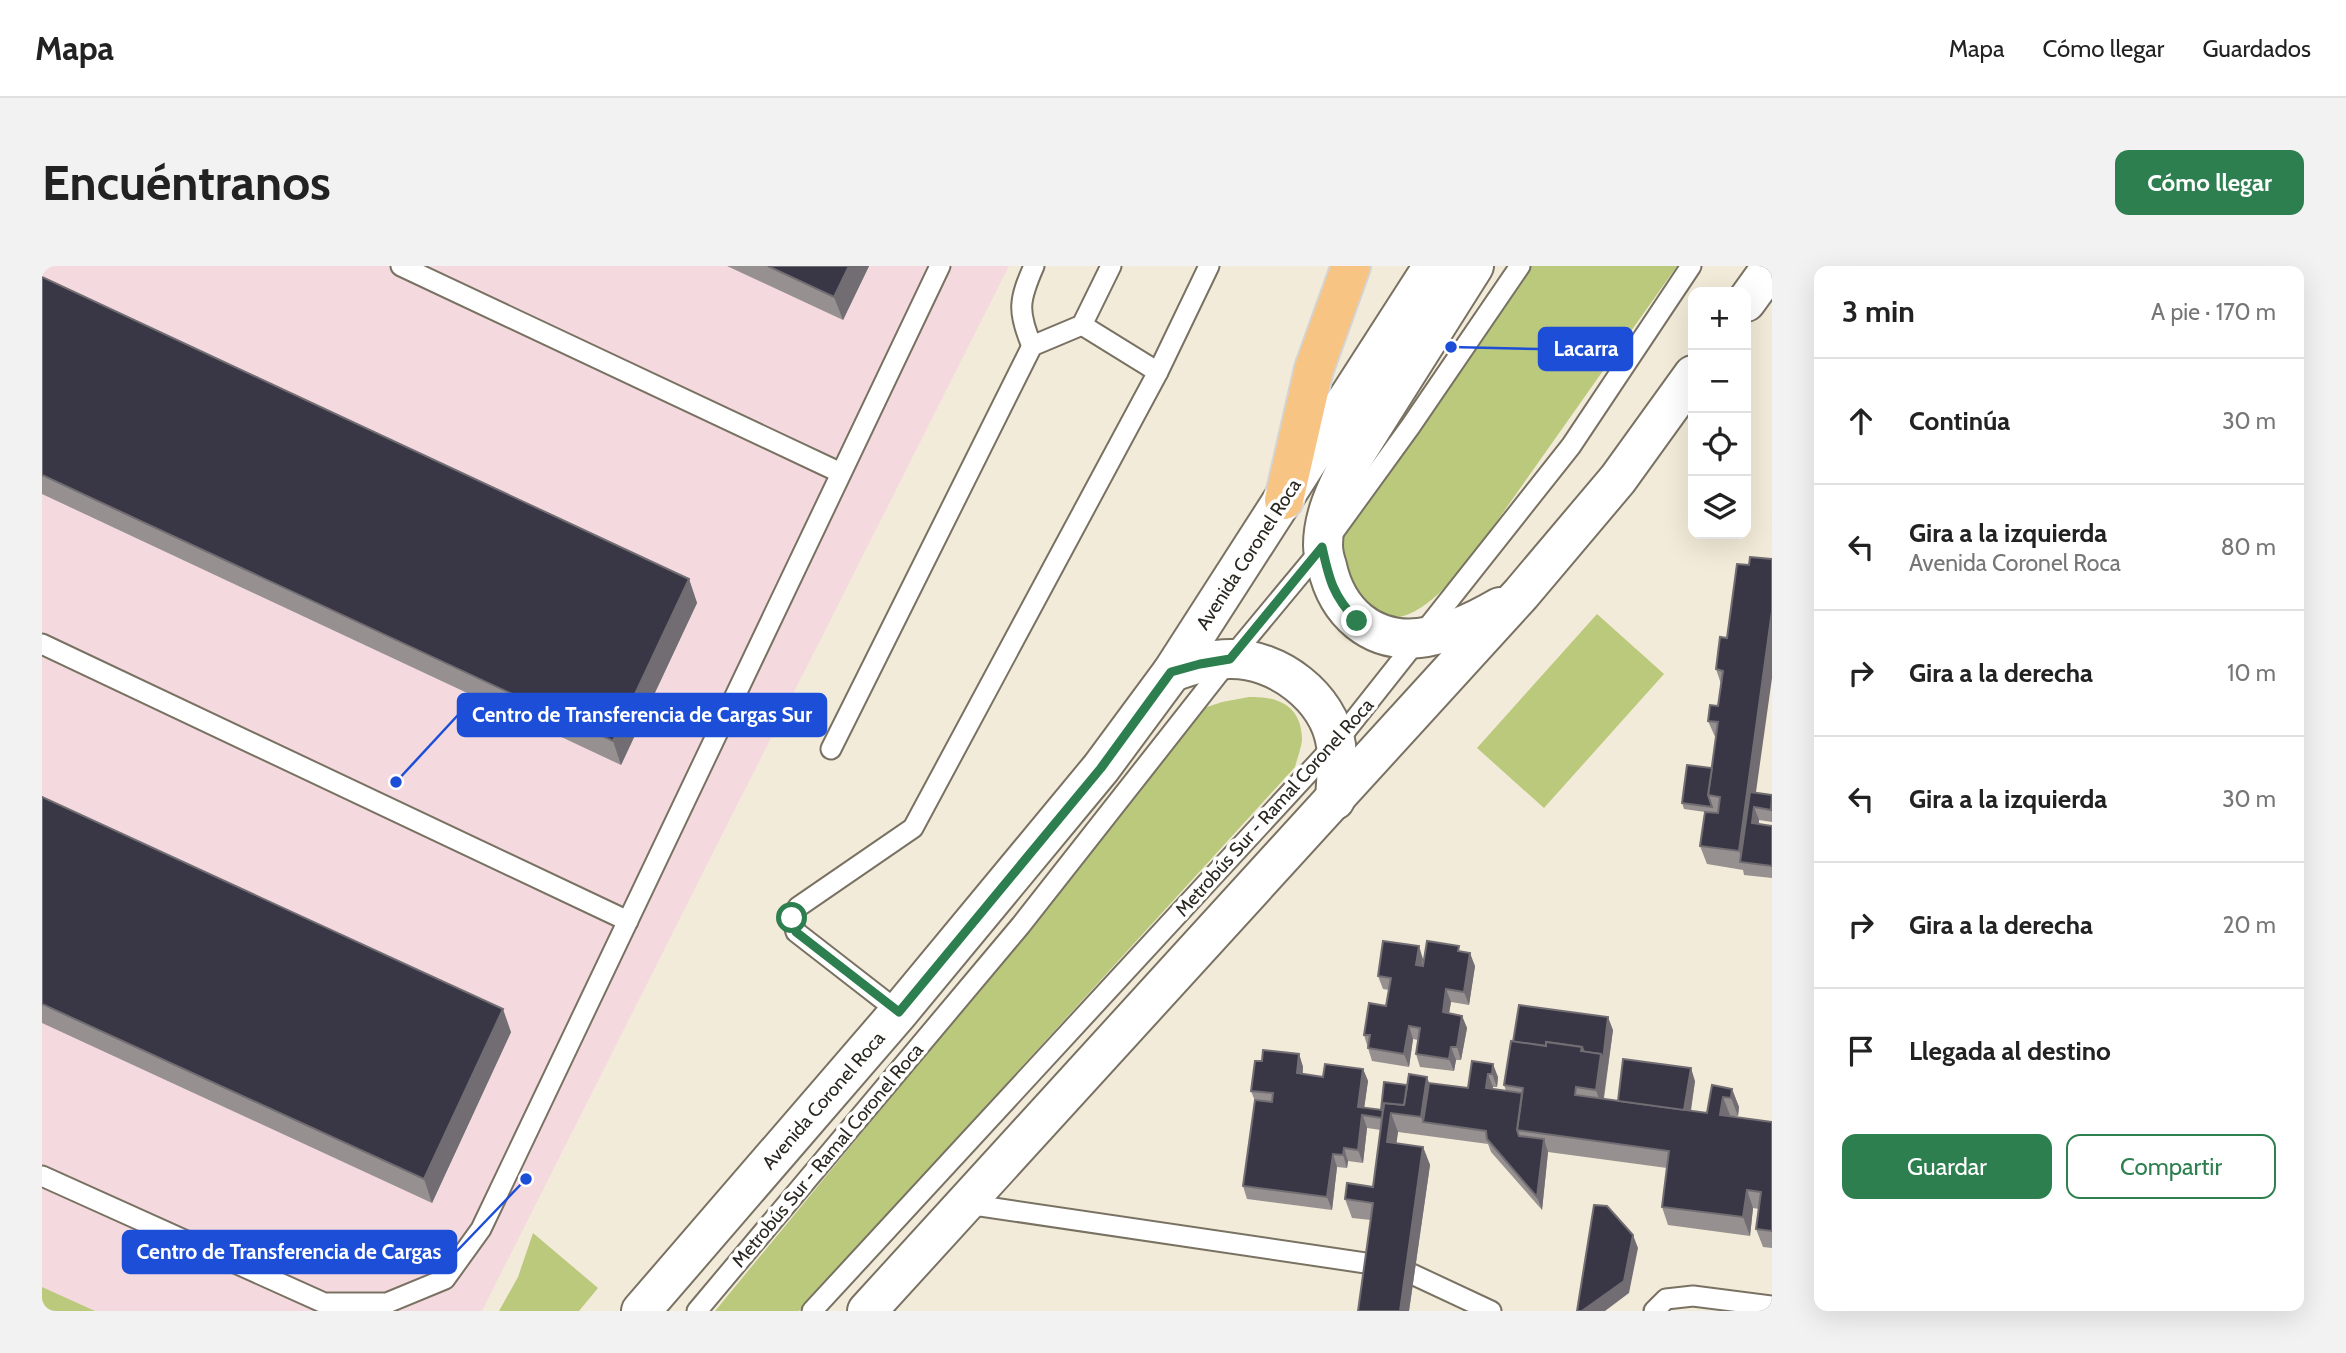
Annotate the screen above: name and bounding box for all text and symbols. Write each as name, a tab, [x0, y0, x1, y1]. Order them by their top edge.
text: Mapa	[35, 28, 114, 68]
text: Mapa	[1949, 34, 2005, 63]
text: Cómo llegar	[2043, 34, 2164, 63]
text: Guardados	[2202, 34, 2311, 63]
button: Cómo llegar	[2115, 150, 2304, 215]
text: Encuéntranos	[42, 153, 331, 212]
map controls	[1688, 287, 1751, 539]
button: +	[1688, 287, 1751, 350]
text: 3 min	[1842, 293, 1915, 330]
text: A pie · 170 m	[2151, 298, 2276, 326]
callout: Lacarra	[1539, 328, 1632, 370]
text: Lacarra	[1553, 336, 1619, 361]
button: −	[1688, 350, 1751, 413]
icon: ahead	[1842, 402, 1880, 440]
text: Continúa	[1909, 405, 2010, 437]
text: 30 m	[2222, 407, 2276, 435]
button: locate	[1688, 413, 1751, 476]
street label: Avenida Coronel Roca	[1191, 475, 1306, 634]
button: layers	[1688, 476, 1751, 539]
text: Gira a la izquierda	[1909, 517, 2107, 549]
icon: left	[1842, 528, 1880, 566]
text: 80 m	[2221, 533, 2276, 561]
text: Avenida Coronel Roca	[1909, 549, 2121, 577]
route end	[1341, 605, 1372, 636]
icon: right	[1842, 654, 1880, 692]
text: Gira a la derecha	[1909, 657, 2093, 689]
text: 10 m	[2227, 659, 2276, 687]
callout: Centro de Transferencia de Cargas Sur	[458, 694, 826, 736]
street label: Metrobús Sur - Ramal Coronel Roca	[1170, 694, 1378, 921]
text: Centro de Transferencia de Cargas Sur	[472, 702, 812, 727]
icon: left	[1842, 780, 1880, 818]
text: Gira a la izquierda	[1909, 783, 2107, 815]
text: 30 m	[2222, 785, 2276, 813]
route start	[776, 902, 807, 933]
icon: right	[1842, 906, 1880, 944]
text: Gira a la derecha	[1909, 909, 2093, 941]
text: 20 m	[2223, 911, 2276, 939]
street label: Avenida Coronel Roca	[757, 1027, 889, 1174]
icon: arrive	[1842, 1032, 1880, 1070]
text: Llegada al destino	[1909, 1035, 2111, 1067]
street label: Metrobús Sur - Ramal Coronel Roca	[727, 1039, 928, 1272]
button: Guardar	[1842, 1134, 2052, 1199]
button: Compartir	[2066, 1134, 2276, 1199]
callout: Centro de Transferencia de Cargas	[123, 1231, 456, 1273]
text: Centro de Transferencia de Cargas	[137, 1239, 442, 1264]

